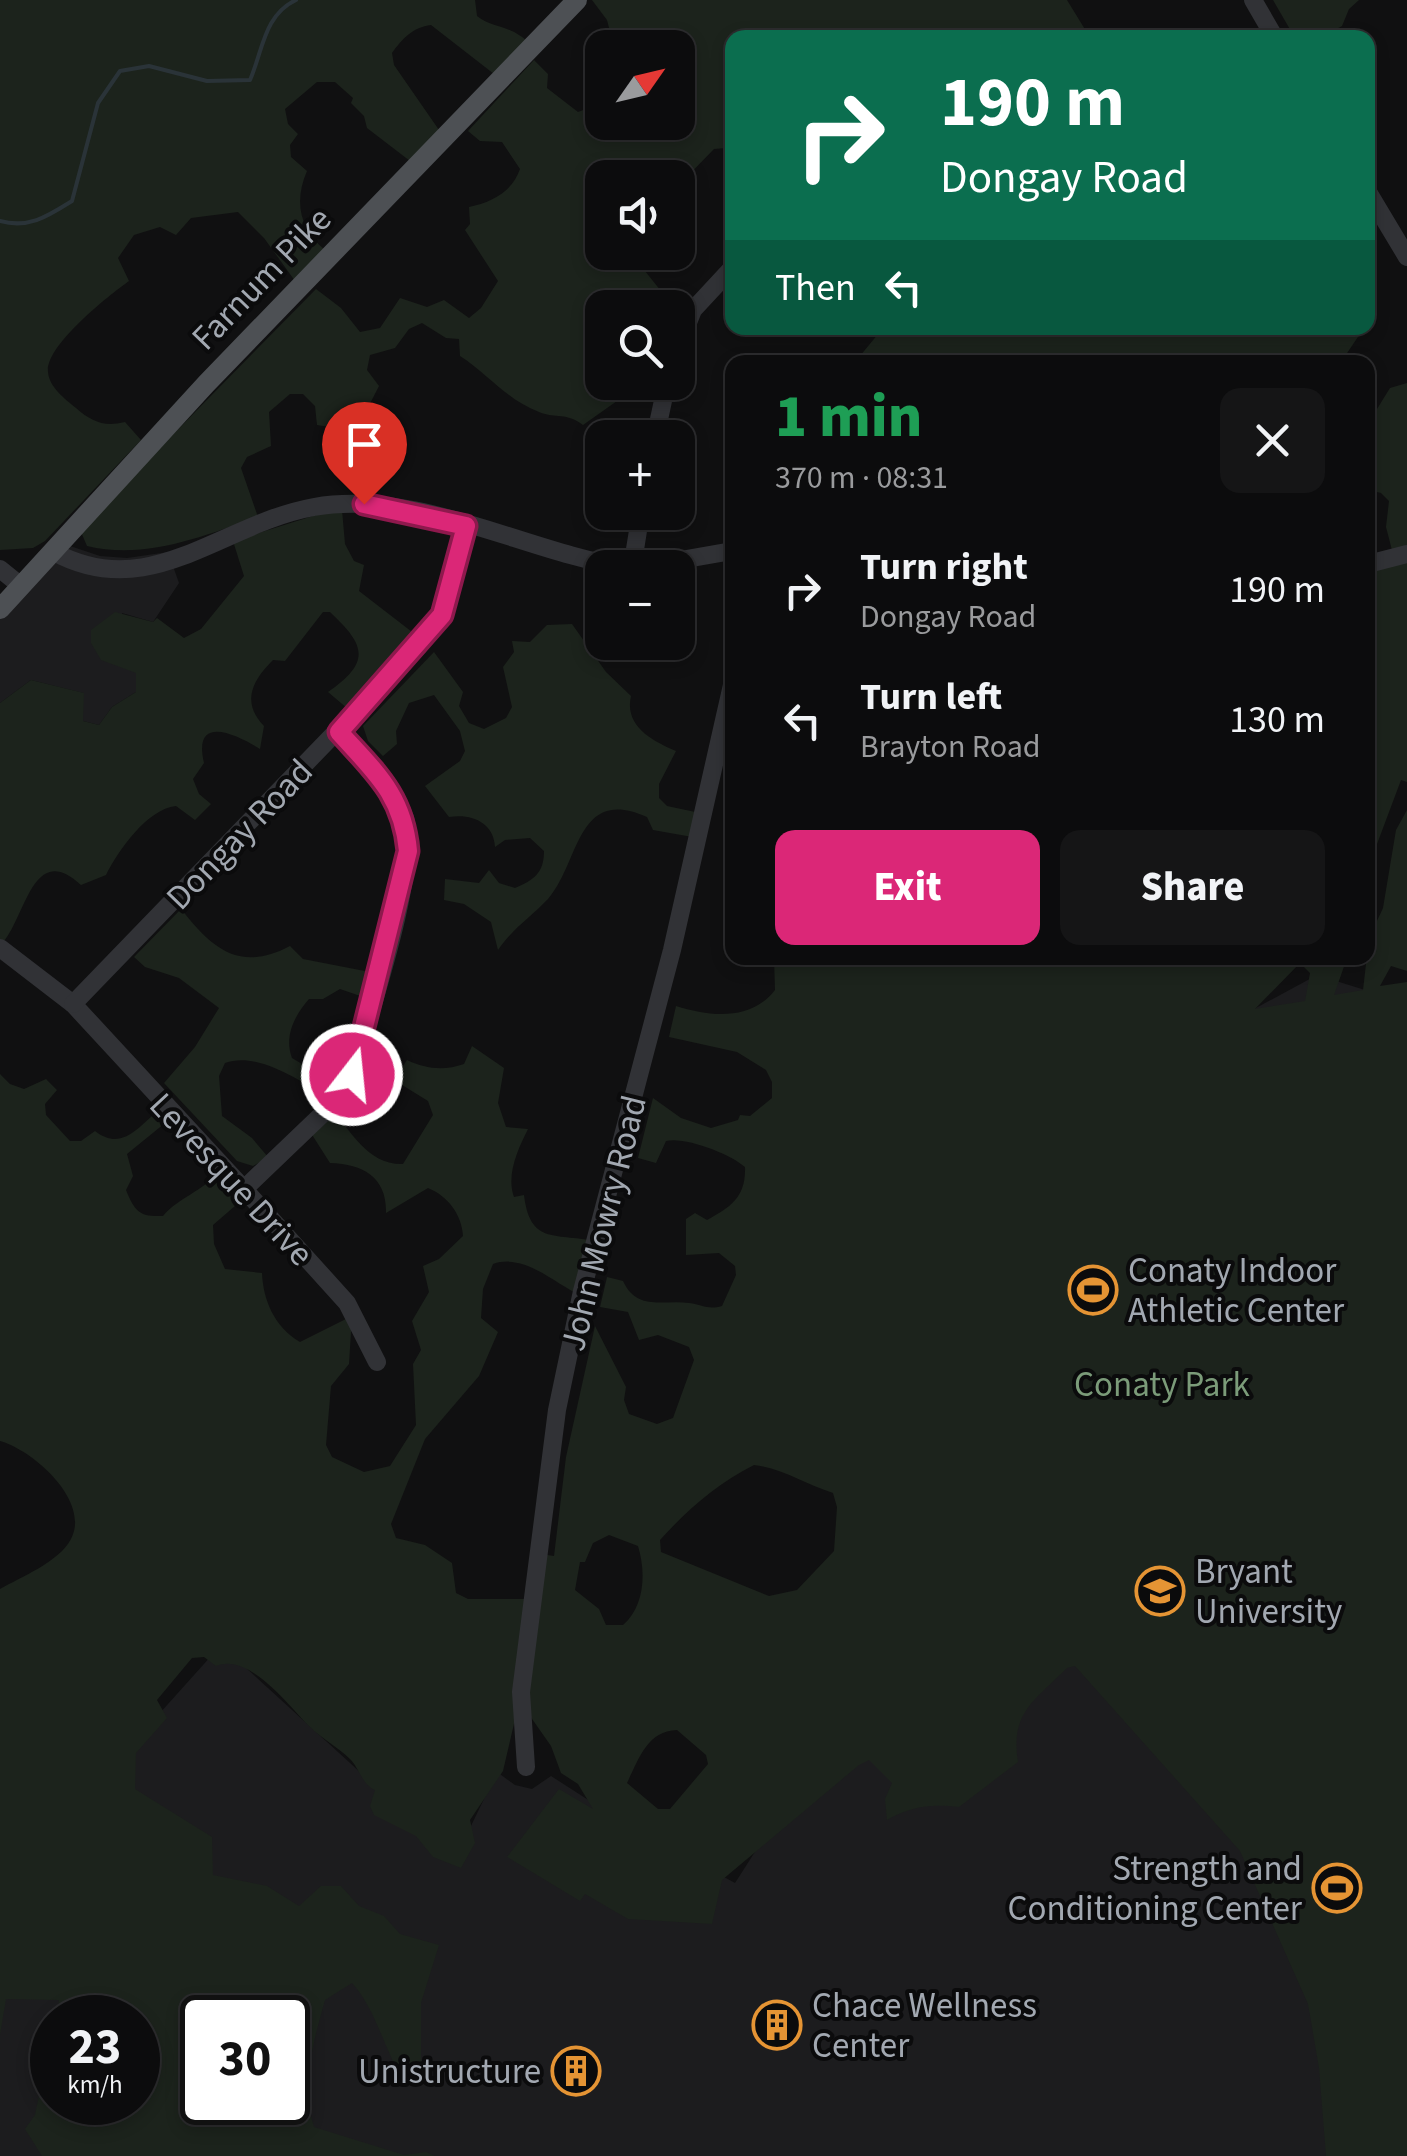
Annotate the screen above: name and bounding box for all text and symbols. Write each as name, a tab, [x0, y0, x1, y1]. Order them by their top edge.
north arrow	[585, 30, 695, 140]
map controls	[585, 30, 695, 660]
text: 190 m	[940, 53, 1125, 153]
icon: right	[775, 70, 905, 200]
text: Dongay Road	[940, 146, 1188, 210]
button: sound	[585, 160, 695, 270]
street label: Farnum Pike	[180, 196, 343, 362]
icon: left	[876, 260, 931, 315]
text: Then	[775, 261, 856, 315]
button: search	[585, 290, 695, 400]
text: 1 min	[775, 375, 922, 460]
button: close	[1220, 388, 1325, 493]
pin	[322, 402, 407, 505]
icon: arrive	[337, 417, 392, 472]
button: +	[585, 420, 695, 530]
text: 370 m · 08:31	[775, 455, 948, 501]
text: Turn right	[860, 540, 1028, 594]
button: −	[585, 550, 695, 660]
icon: right	[775, 563, 830, 618]
text: 190 m	[1229, 563, 1325, 617]
text: Dongay Road	[860, 594, 1036, 640]
text: Turn left	[860, 670, 1002, 724]
icon: left	[775, 693, 830, 748]
text: 130 m	[1229, 693, 1325, 747]
text: Brayton Road	[860, 724, 1041, 770]
street label: Dongay Road	[155, 748, 325, 921]
button: Exit	[775, 830, 1040, 945]
button: Share	[1060, 830, 1325, 945]
position arrow	[300, 1023, 404, 1127]
street label: Levesque Drive	[138, 1082, 325, 1278]
street label: John Mowry Road	[548, 1090, 660, 1356]
place label: Conaty Indoor Athletic Center	[1128, 1246, 1345, 1336]
sports icon: Conaty Indoor Athletic Center	[1067, 1264, 1119, 1316]
park label: Conaty Park	[1074, 1360, 1251, 1410]
place label: Bryant University	[1195, 1547, 1342, 1637]
school or university icon: Bryant University	[1134, 1565, 1186, 1617]
place label: Strength and Conditioning Center	[1008, 1844, 1303, 1934]
sports icon: Strength and Conditioning Center	[1311, 1862, 1363, 1914]
place label: Chace Wellness Center	[812, 1981, 1037, 2071]
speed limit sign: 30	[180, 1995, 310, 2125]
building icon: Chace Wellness Center	[751, 1999, 803, 2051]
text: 23	[69, 2012, 121, 2083]
building icon: Unistructure	[550, 2045, 602, 2097]
place label: Unistructure	[358, 2047, 541, 2097]
text: km/h	[67, 2067, 123, 2103]

